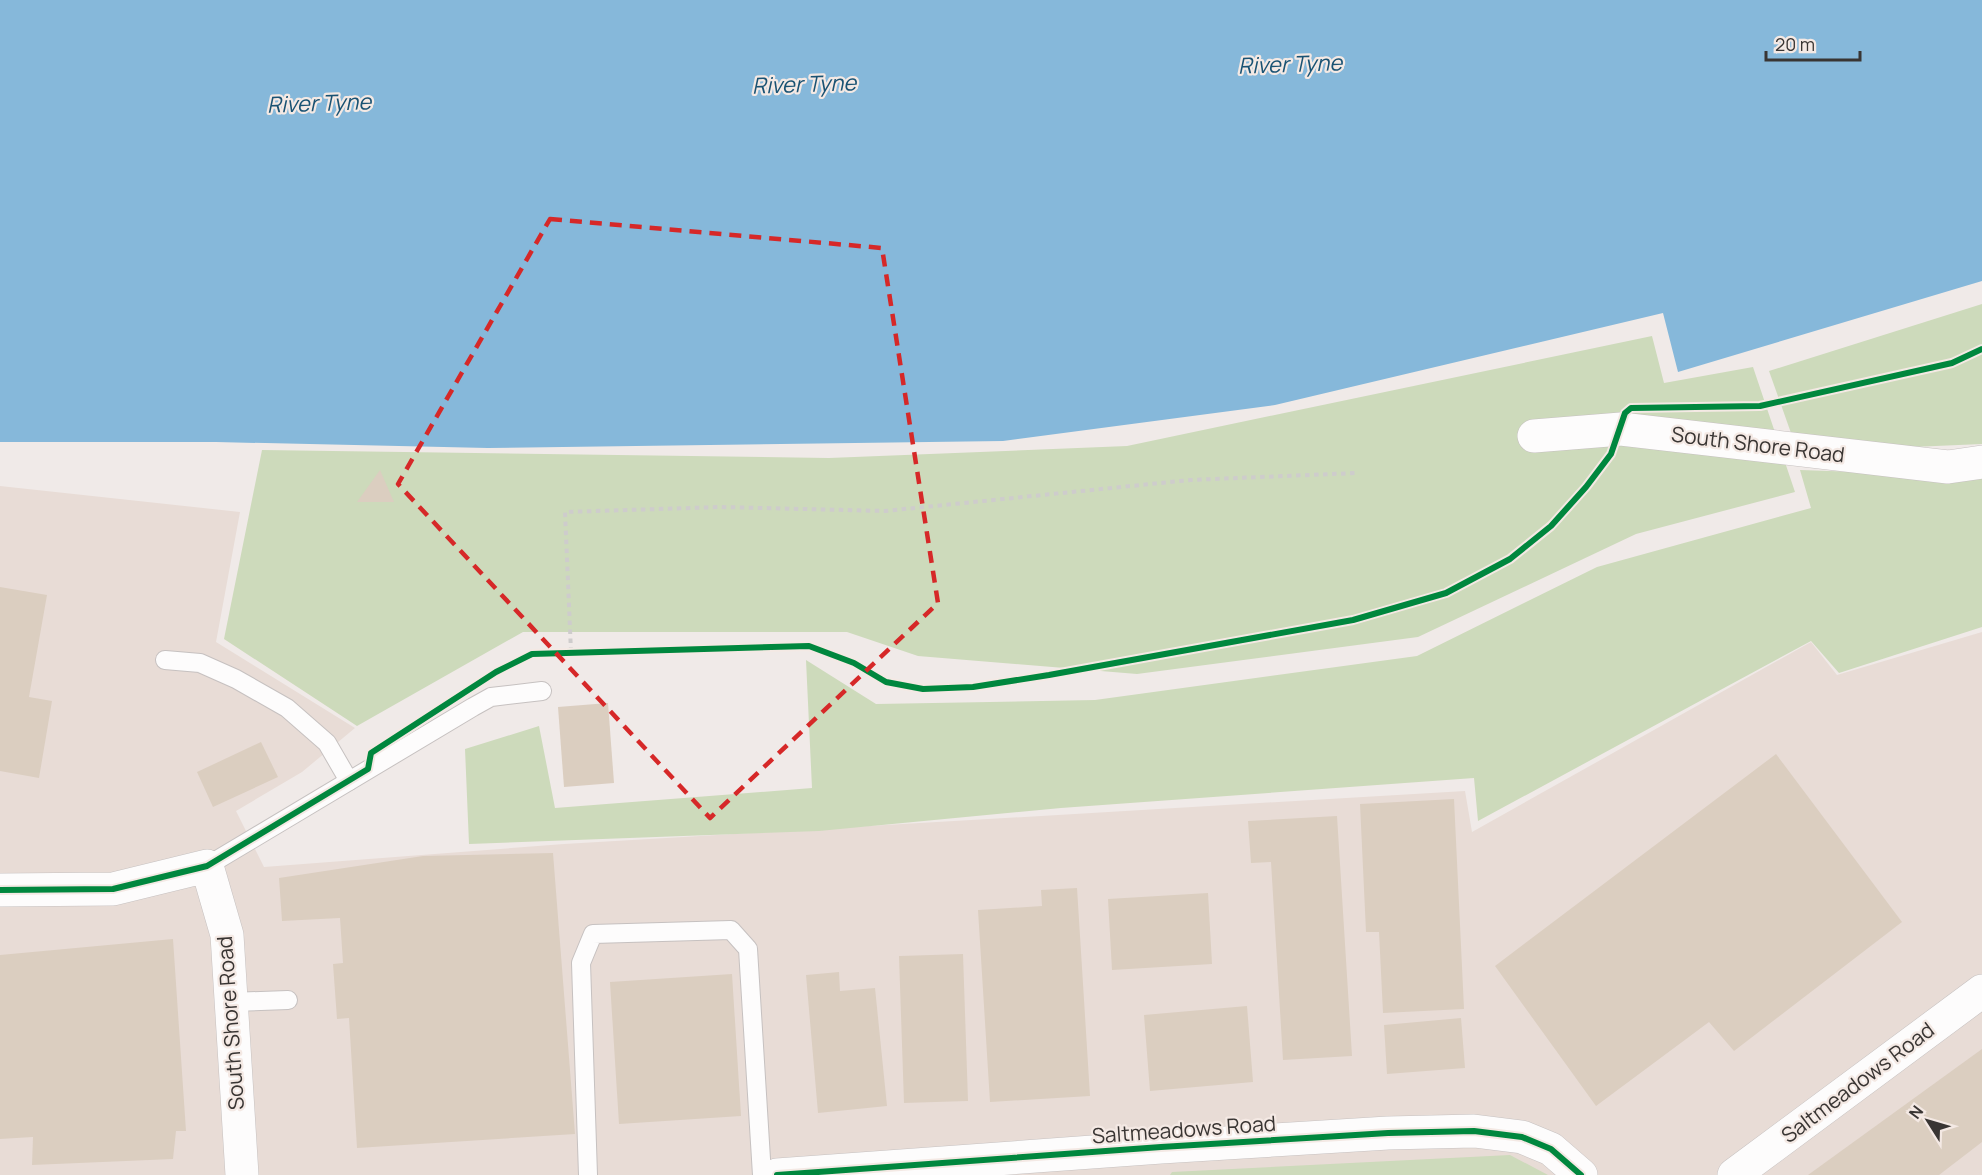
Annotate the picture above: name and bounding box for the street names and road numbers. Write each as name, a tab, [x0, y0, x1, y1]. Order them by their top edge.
street label: South Shore Road	[1670, 419, 1846, 469]
street label: South Shore Road	[210, 935, 250, 1111]
street label: Saltmeadows Road	[1775, 1015, 1940, 1149]
street label: Saltmeadows Road	[1091, 1109, 1277, 1149]

